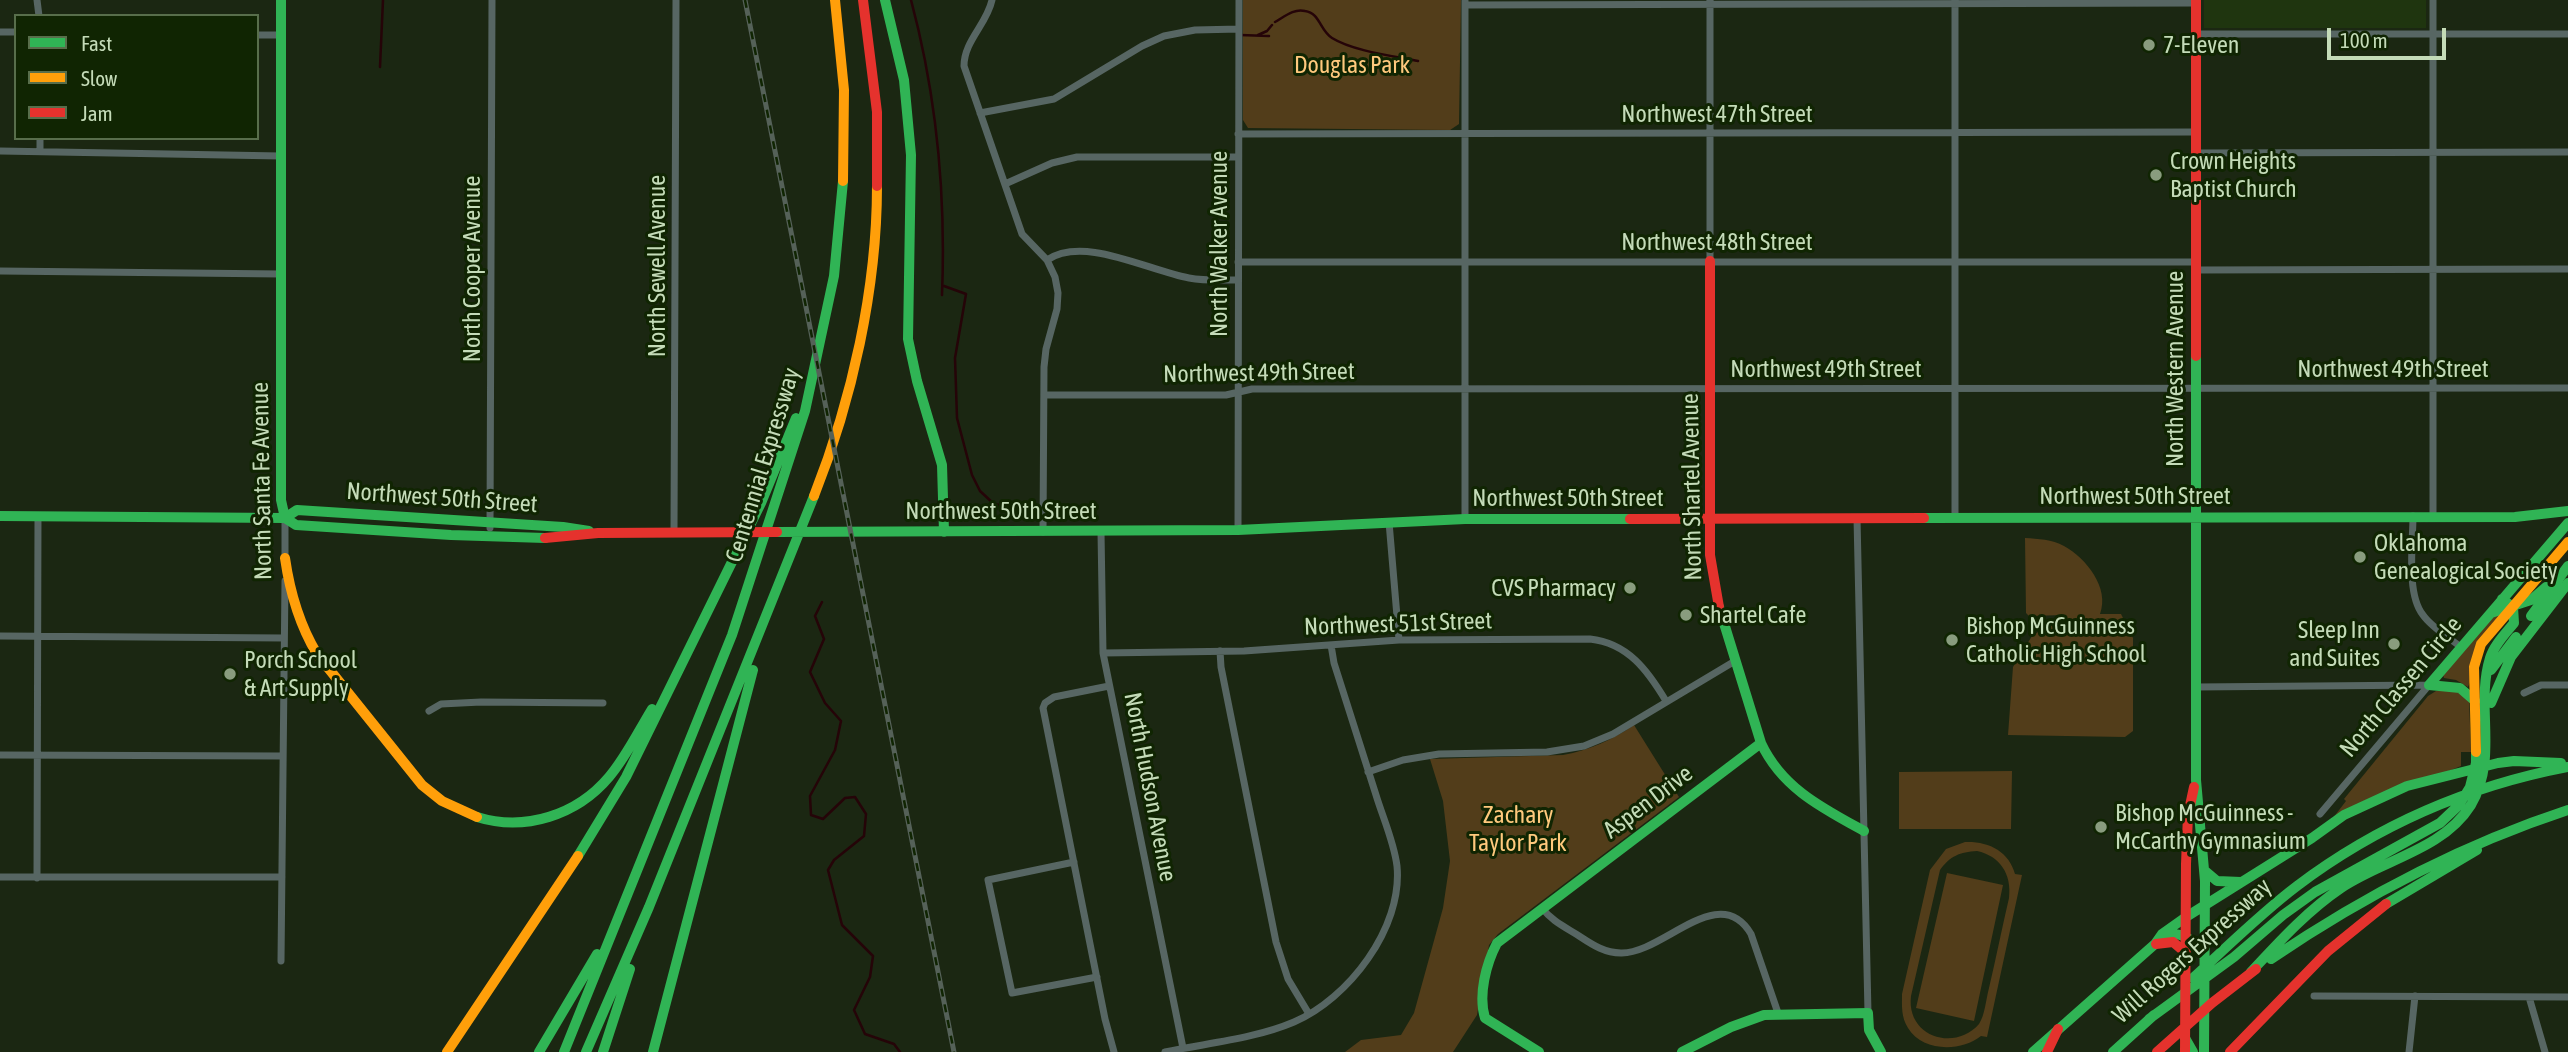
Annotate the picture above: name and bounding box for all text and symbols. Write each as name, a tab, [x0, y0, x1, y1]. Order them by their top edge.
legend	[14, 14, 259, 140]
scale bar	[2330, 14, 2449, 58]
text: 100 m	[2340, 28, 2388, 52]
text: Fast	[81, 31, 112, 55]
place label: 7-Eleven	[2163, 31, 2239, 59]
marker: 7-Eleven	[2141, 37, 2157, 53]
park label: Douglas Park	[1294, 51, 1410, 79]
text: Slow	[81, 66, 117, 90]
street label: Northwest 47th Street	[1621, 100, 1813, 128]
text: Jam	[81, 101, 113, 125]
place label: Crown Heights Baptist Church	[2170, 147, 2297, 203]
street label: North Walker Avenue	[1205, 151, 1233, 337]
marker: Crown Heights Baptist Church	[2148, 167, 2164, 183]
street label: North Sewell Avenue	[643, 175, 671, 357]
street label: North Cooper Avenue	[458, 176, 486, 362]
street label: Northwest 48th Street	[1621, 228, 1813, 256]
street label: North Western Avenue	[2161, 271, 2189, 467]
street label: Northwest 49th Street	[1730, 355, 1922, 383]
street label: Northwest 49th Street	[2297, 355, 2489, 383]
street label: Northwest 49th Street	[1163, 357, 1355, 389]
street label: Centennial Expressway	[720, 364, 806, 566]
street label: North Santa Fe Avenue	[246, 382, 278, 580]
street label: North Shartel Avenue	[1676, 393, 1708, 581]
street label: Northwest 50th Street	[345, 477, 539, 519]
street label: Northwest 50th Street	[2039, 482, 2231, 510]
street label: Northwest 50th Street	[1472, 484, 1664, 512]
street label: Northwest 50th Street	[905, 497, 1097, 525]
place label: Oklahoma Genealogical Society	[2374, 529, 2558, 585]
marker: Oklahoma Genealogical Society	[2352, 549, 2368, 565]
place label: CVS Pharmacy	[1491, 574, 1616, 602]
marker: CVS Pharmacy	[1622, 580, 1638, 596]
place label: Shartel Cafe	[1700, 601, 1806, 629]
street label: Northwest 51st Street	[1303, 606, 1493, 642]
marker: Shartel Cafe	[1678, 607, 1694, 623]
street label: North Classen Circle	[2334, 611, 2468, 763]
place label: Bishop McGuinness Catholic High School	[1966, 612, 2146, 668]
place label: Sleep Inn and Suites	[2289, 616, 2380, 672]
marker: Bishop McGuinness Catholic High School	[1944, 632, 1960, 648]
marker: Sleep Inn and Suites	[2386, 636, 2402, 652]
place label: Porch School & Art Supply	[244, 646, 357, 702]
marker: Porch School & Art Supply	[222, 666, 238, 682]
street label: North Hudson Avenue	[1118, 690, 1182, 884]
street label: Aspen Drive	[1598, 759, 1698, 845]
place label: Bishop McGuinness - McCarthy Gymnasium	[2115, 799, 2306, 855]
park label: Zachary Taylor Park	[1469, 801, 1567, 857]
marker: Bishop McGuinness - McCarthy Gymnasium	[2093, 819, 2109, 835]
street label: Will Rogers Expressway	[2107, 872, 2277, 1030]

